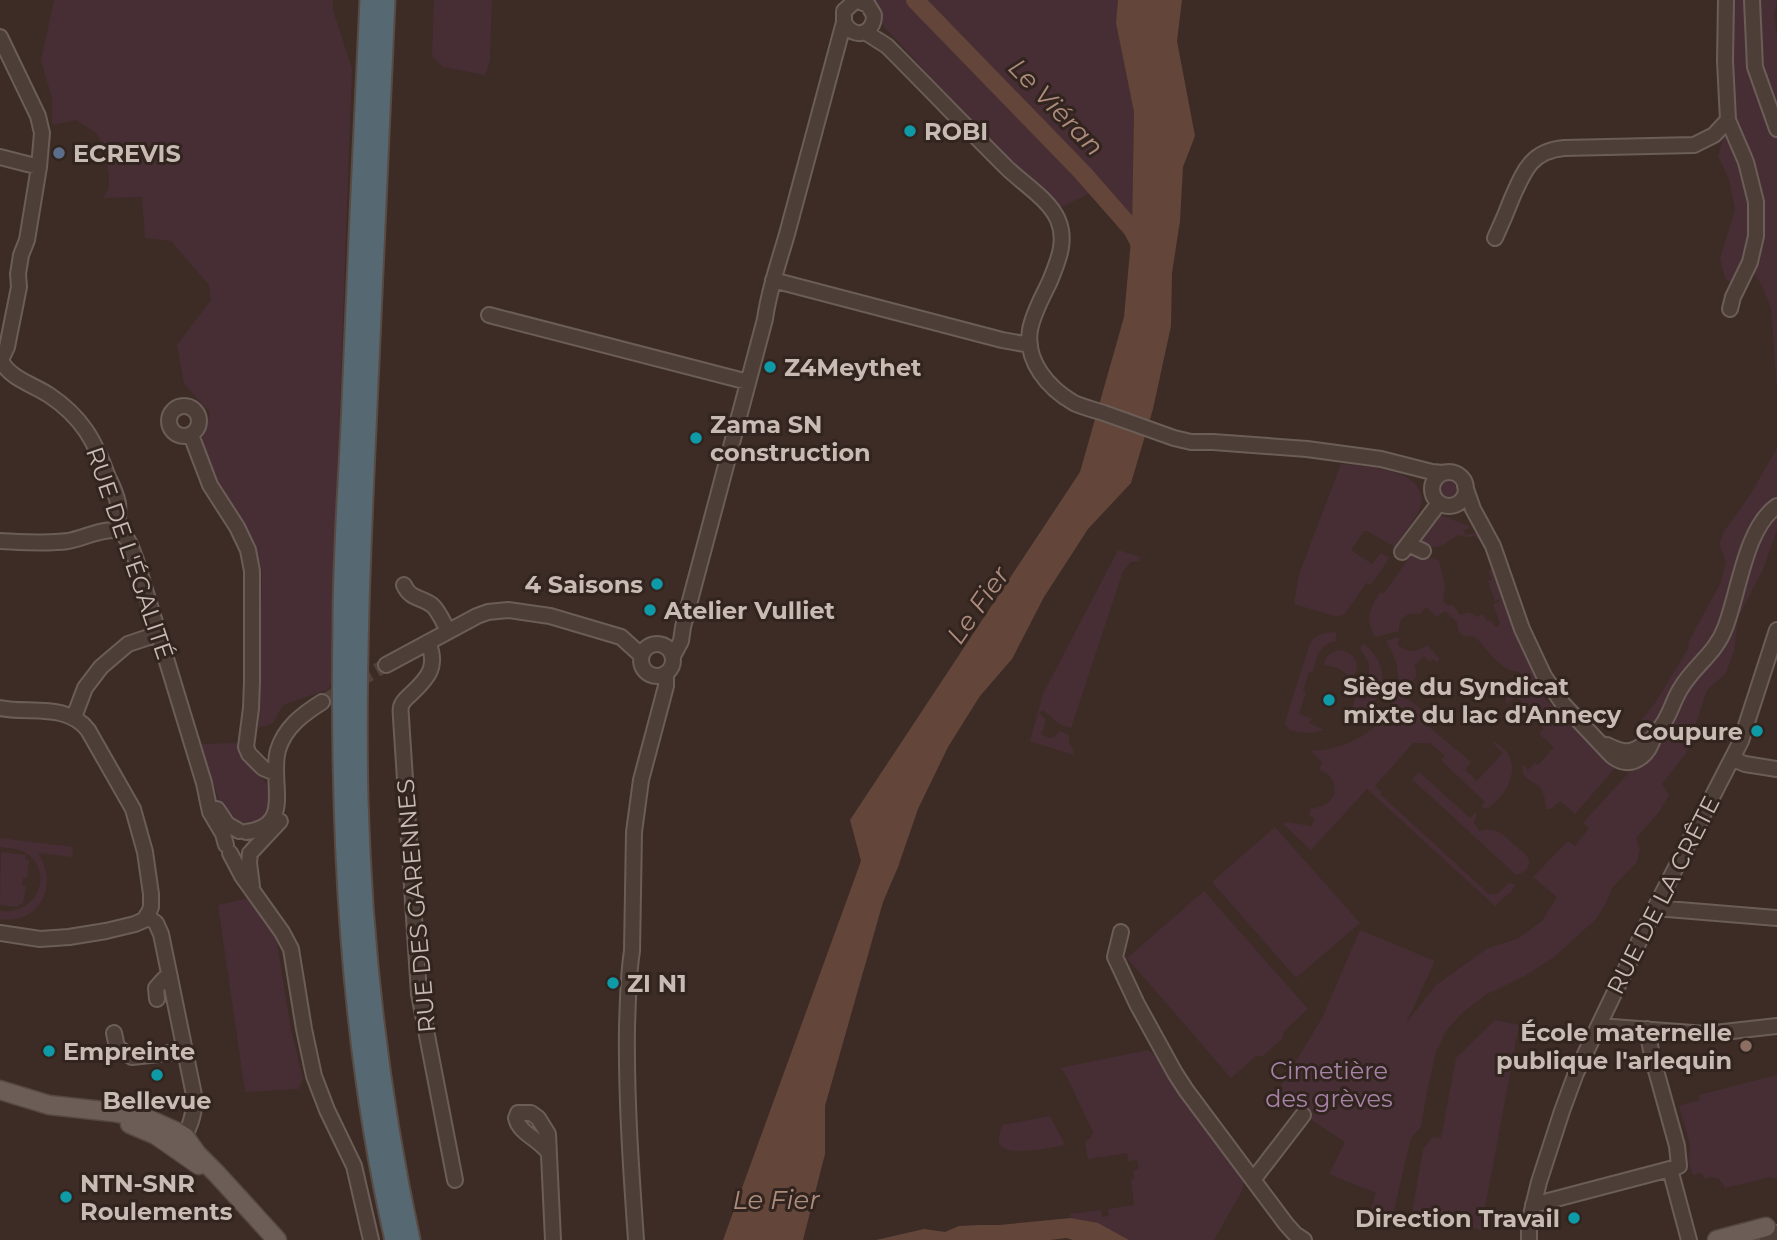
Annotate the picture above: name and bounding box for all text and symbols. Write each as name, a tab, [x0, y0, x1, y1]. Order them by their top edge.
water label: Le Viéran	[1002, 52, 1110, 162]
place label: ROBI	[924, 117, 988, 146]
marker: ROBI	[902, 123, 918, 139]
place label: ECREVIS	[73, 139, 181, 168]
marker: ECREVIS	[51, 145, 67, 161]
place label: Z4Meythet	[784, 353, 922, 382]
marker: Z4Meythet	[762, 359, 778, 375]
place label: Zama SN construction	[710, 410, 871, 467]
marker: Zama SN construction	[688, 430, 704, 446]
street label: RUE DE L'ÉGALITÉ	[80, 443, 180, 663]
water label: Le Fier	[940, 560, 1016, 650]
place label: 4 Saisons	[525, 570, 643, 599]
marker: 4 Saisons	[649, 576, 665, 592]
place label: Atelier Vulliet	[663, 596, 836, 625]
marker: Atelier Vulliet	[642, 602, 658, 618]
place label: Siège du Syndicat mixte du lac d'Annecy	[1343, 672, 1622, 729]
marker: Siège du Syndicat mixte du lac d'Annecy	[1321, 692, 1337, 708]
place label: Coupure	[1636, 717, 1743, 746]
marker: Coupure	[1749, 723, 1765, 739]
street label: RUE DES GARENNES	[390, 778, 442, 1034]
street label: RUE DE LA CRÊTE	[1600, 791, 1726, 999]
place label: ZI N1	[627, 969, 687, 998]
marker: ZI N1	[605, 975, 621, 991]
place label: École maternelle publique l'arlequin	[1496, 1018, 1732, 1075]
place label: Empreinte	[63, 1037, 195, 1066]
marker: École maternelle publique l'arlequin	[1738, 1038, 1754, 1054]
marker: Empreinte	[41, 1043, 57, 1059]
park label: Cimetière des grèves	[1265, 1056, 1393, 1113]
marker: Bellevue	[149, 1067, 165, 1083]
place label: Bellevue	[103, 1086, 211, 1115]
place label: NTN-SNR Roulements	[80, 1169, 233, 1226]
water label: Le Fier	[732, 1184, 820, 1216]
marker: NTN-SNR Roulements	[58, 1189, 74, 1205]
place label: Direction Travail	[1355, 1204, 1560, 1233]
marker: Direction Travail	[1566, 1210, 1582, 1226]

